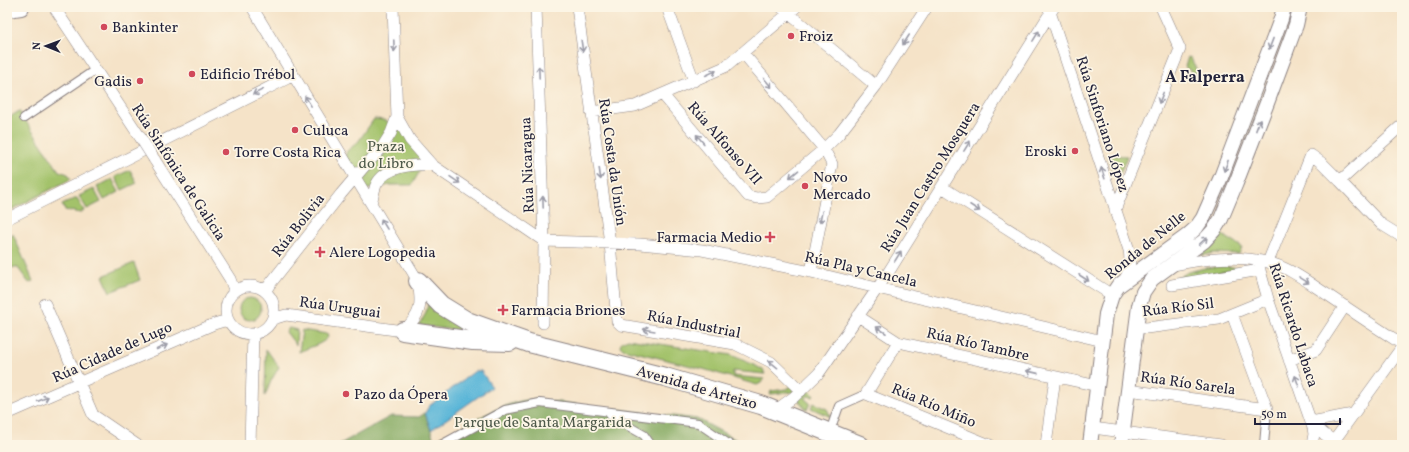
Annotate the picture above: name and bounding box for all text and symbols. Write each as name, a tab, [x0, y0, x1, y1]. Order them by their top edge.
place label: Bankinter	[112, 18, 178, 39]
marker: Bankinter	[99, 22, 109, 32]
north arrow	[26, 26, 66, 66]
place label: Froiz	[799, 27, 833, 48]
one-way arrow	[1033, 30, 1041, 42]
marker: Froiz	[786, 31, 796, 41]
one-way arrow	[901, 34, 909, 46]
one-way arrow	[1267, 38, 1275, 50]
one-way arrow	[391, 39, 398, 52]
one-way arrow	[578, 39, 586, 52]
text: N	[30, 42, 45, 50]
street label: Rúa Sinforiano López	[1070, 54, 1133, 195]
place label: Edificio Trébol	[200, 65, 295, 86]
one-way arrow	[535, 66, 542, 79]
district label: A Falperra	[1165, 67, 1245, 89]
marker: Edificio Trébol	[187, 69, 197, 79]
one-way arrow	[705, 69, 717, 76]
place label: Gadis	[94, 72, 132, 93]
marker: Gadis	[135, 76, 145, 86]
one-way arrow	[763, 77, 772, 88]
one-way arrow	[252, 89, 264, 97]
one-way arrow	[1156, 92, 1164, 104]
one-way arrow	[304, 95, 312, 107]
street label: Rúa Costa da Unión	[592, 97, 631, 227]
street label: Rúa Alfonso VII	[682, 98, 766, 190]
street label: Rúa Juan Castro Mosquera	[876, 99, 986, 257]
street label: Rúa Sinfónica de Galicia	[126, 100, 230, 245]
street label: Rúa Nicaragua	[516, 116, 541, 213]
one-way arrow	[1255, 119, 1263, 131]
place label: Culuca	[303, 121, 348, 142]
marker: Culuca	[290, 125, 300, 135]
one-way arrow	[695, 133, 704, 144]
park label: Praza do Libro	[359, 137, 413, 175]
one-way arrow	[964, 140, 972, 152]
place label: Eroski	[1025, 142, 1067, 163]
place label: Torre Costa Rica	[234, 143, 341, 164]
marker: Eroski	[1070, 146, 1080, 156]
marker: Torre Costa Rica	[221, 147, 231, 157]
one-way arrow	[1221, 159, 1229, 171]
one-way arrow	[596, 167, 604, 180]
one-way arrow	[1099, 167, 1106, 180]
place label: Novo Mercado	[813, 168, 871, 206]
one-way arrow	[789, 169, 800, 178]
one-way arrow	[449, 176, 460, 184]
marker: Novo Mercado	[800, 181, 810, 191]
street label: Rúa Bolivia	[268, 190, 331, 262]
one-way arrow	[539, 196, 547, 209]
one-way arrow	[969, 204, 980, 212]
street label: Ronda de Nelle	[1101, 207, 1191, 285]
one-way arrow	[817, 210, 825, 223]
one-way arrow	[379, 218, 387, 230]
place label: Farmacia Medio	[656, 228, 762, 249]
marker: Farmacia Medio	[765, 232, 775, 242]
one-way arrow	[1198, 236, 1208, 246]
place label: Alere Logopedia	[329, 243, 436, 264]
marker: Alere Logopedia	[314, 246, 326, 258]
street label: Rúa Pla y Cancela	[802, 247, 919, 294]
one-way arrow	[895, 250, 903, 262]
street label: Rúa Ricardo Labaca	[1263, 261, 1323, 390]
one-way arrow	[1078, 274, 1089, 282]
one-way arrow	[1298, 276, 1309, 284]
street label: Rúa Uruguai	[298, 292, 382, 325]
street label: Rúa Río Sil	[1141, 294, 1215, 323]
place label: Farmacia Briones	[511, 301, 625, 322]
marker: Farmacia Briones	[498, 305, 508, 315]
street label: Rúa Industrial	[645, 306, 742, 345]
street label: Rúa Cidade de Lugo	[49, 318, 176, 389]
street label: Rúa Río Tambre	[924, 323, 1031, 367]
one-way arrow	[643, 326, 656, 334]
one-way arrow	[875, 326, 887, 334]
one-way arrow	[155, 342, 167, 350]
one-way arrow	[767, 360, 778, 369]
street label: Avenida de Arteixo	[634, 361, 759, 416]
one-way arrow	[1026, 367, 1039, 375]
street label: Rúa Río Sarela	[1139, 367, 1237, 402]
one-way arrow	[1292, 376, 1300, 388]
street label: Rúa Río Miño	[888, 379, 979, 434]
place label: Pazo da Ópera	[354, 385, 448, 406]
marker: Pazo da Ópera	[341, 389, 351, 399]
one-way arrow	[36, 395, 48, 402]
scale bar	[1255, 400, 1340, 426]
text: 50 m	[1261, 407, 1287, 423]
park label: Parque de Santa Margarida	[454, 413, 632, 434]

